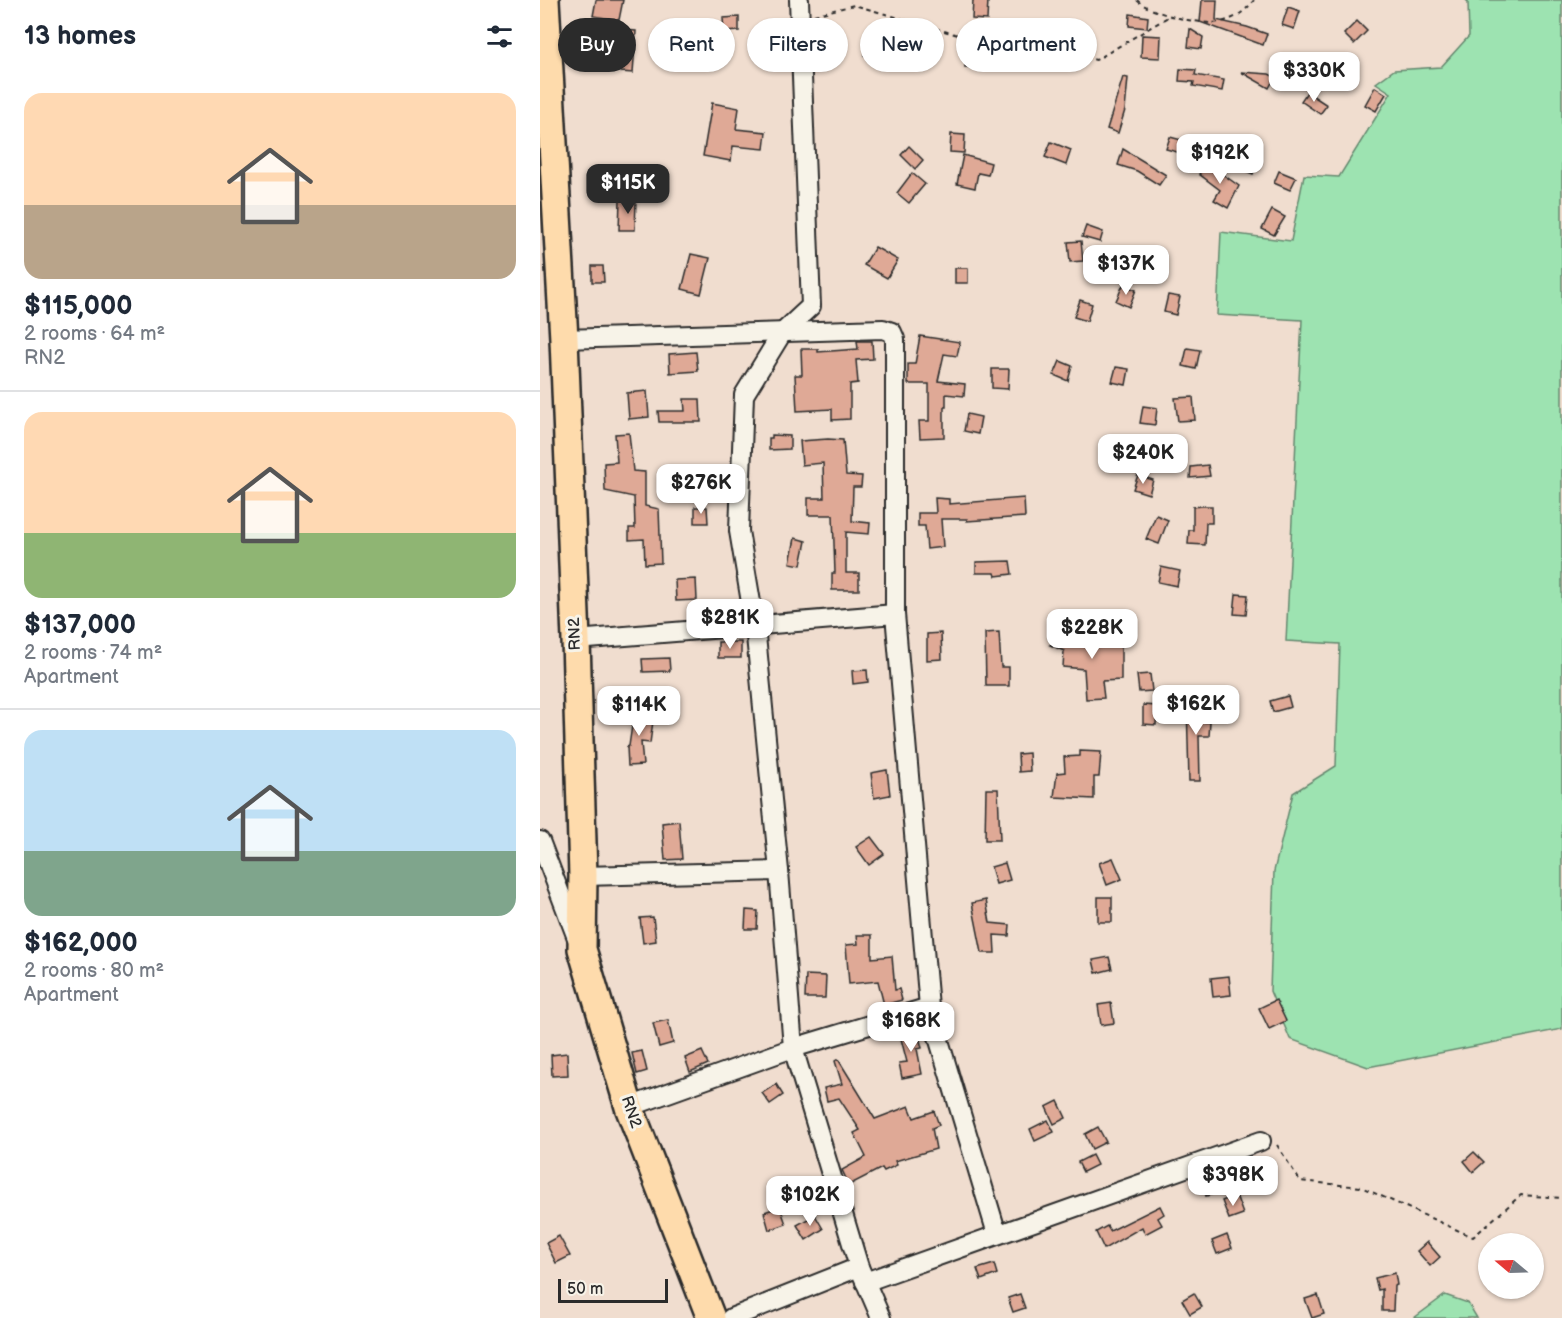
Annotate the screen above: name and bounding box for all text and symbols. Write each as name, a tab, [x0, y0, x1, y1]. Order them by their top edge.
chip: Buy	[558, 18, 636, 72]
chip: Rent	[648, 18, 735, 72]
chip: Filters	[747, 18, 848, 72]
chip: New	[860, 18, 944, 72]
chip: Apartment	[956, 18, 1097, 72]
icon: filters	[483, 20, 516, 53]
text: 13 homes	[24, 21, 136, 52]
pin: $330K	[1272, 52, 1356, 103]
text: $330K	[1283, 59, 1345, 83]
icon: home	[216, 132, 324, 240]
pin: $192K	[1178, 134, 1262, 185]
text: $192K	[1191, 141, 1249, 165]
pin: $115K	[586, 164, 670, 215]
text: $115K	[600, 171, 656, 195]
pin: $137K	[1084, 245, 1168, 296]
text: $137K	[1097, 252, 1155, 276]
text: $115,000	[24, 291, 132, 322]
text: 2 rooms · 64 m²	[24, 322, 165, 346]
text: RN2	[24, 346, 65, 370]
pin: $240K	[1101, 434, 1185, 485]
text: $240K	[1112, 441, 1174, 465]
icon: home	[216, 451, 324, 559]
pin: $276K	[659, 464, 743, 515]
text: $276K	[670, 471, 732, 495]
pin: $281K	[688, 599, 772, 650]
text: $281K	[700, 606, 760, 630]
pin: $228K	[1050, 609, 1134, 660]
text: $137,000	[24, 610, 136, 641]
text: $228K	[1061, 616, 1123, 640]
street label: RN2	[565, 617, 585, 651]
text: 2 rooms · 74 m²	[24, 641, 162, 665]
text: Apartment	[24, 665, 119, 689]
pin: $162K	[1154, 685, 1238, 736]
pin: $114K	[597, 686, 681, 737]
text: $162K	[1166, 692, 1226, 716]
text: $114K	[611, 693, 667, 717]
icon: home	[216, 769, 324, 877]
text: $162,000	[24, 928, 138, 959]
text: 2 rooms · 80 m²	[24, 959, 164, 983]
text: Apartment	[24, 983, 119, 1007]
pin: $168K	[869, 1002, 953, 1053]
text: $168K	[881, 1009, 941, 1033]
street label: RN2	[617, 1093, 646, 1131]
pin: $398K	[1191, 1156, 1275, 1207]
text: $398K	[1202, 1163, 1264, 1187]
pin: $102K	[768, 1176, 852, 1227]
text: $102K	[780, 1183, 840, 1207]
north arrow	[1478, 1233, 1544, 1299]
map controls	[1478, 1233, 1544, 1299]
scale bar	[558, 1276, 668, 1304]
text: 50 m	[567, 1280, 603, 1299]

